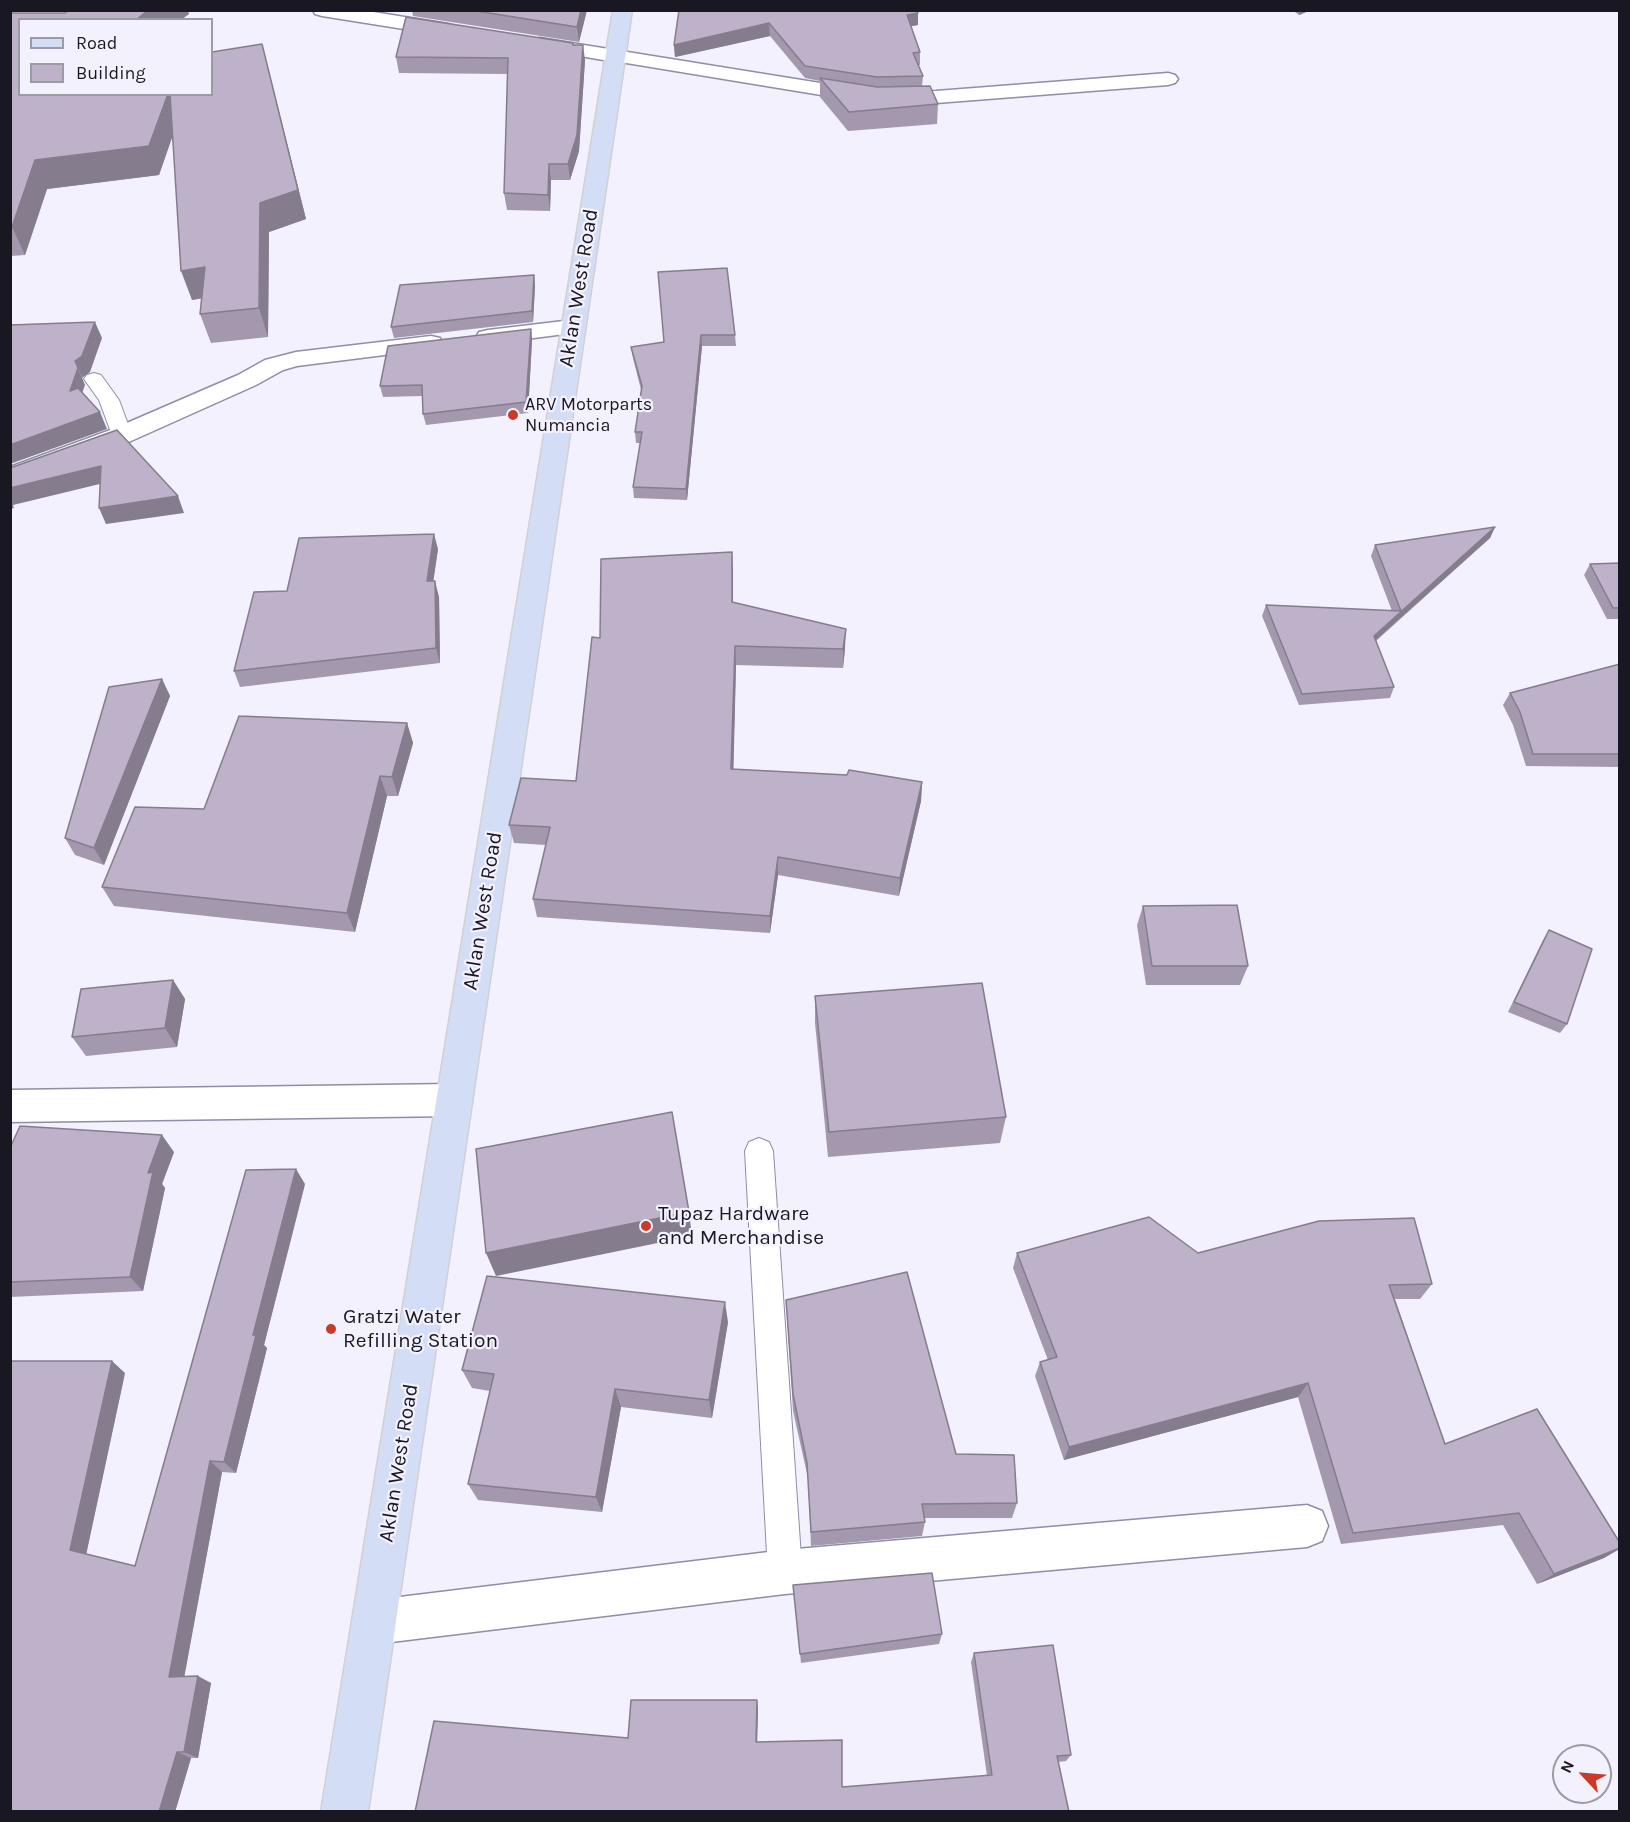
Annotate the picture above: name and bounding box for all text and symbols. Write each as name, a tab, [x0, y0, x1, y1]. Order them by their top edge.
legend	[18, 18, 213, 96]
text: Road	[76, 32, 117, 54]
text: Building	[76, 62, 146, 84]
street label: Aklan West Road	[554, 207, 604, 369]
place label: ARV Motorparts Numancia	[525, 394, 652, 436]
marker: ARV Motorparts Numancia	[506, 408, 520, 422]
street label: Aklan West Road	[458, 830, 508, 992]
place label: Tupaz Hardware and Merchandise	[658, 1201, 824, 1251]
marker: Tupaz Hardware and Merchandise	[639, 1219, 653, 1233]
place label: Gratzi Water Refilling Station	[343, 1304, 498, 1354]
marker: Gratzi Water Refilling Station	[324, 1322, 338, 1336]
street label: Aklan West Road	[374, 1382, 424, 1544]
north arrow	[1552, 1744, 1612, 1804]
text: N	[1556, 1757, 1578, 1776]

